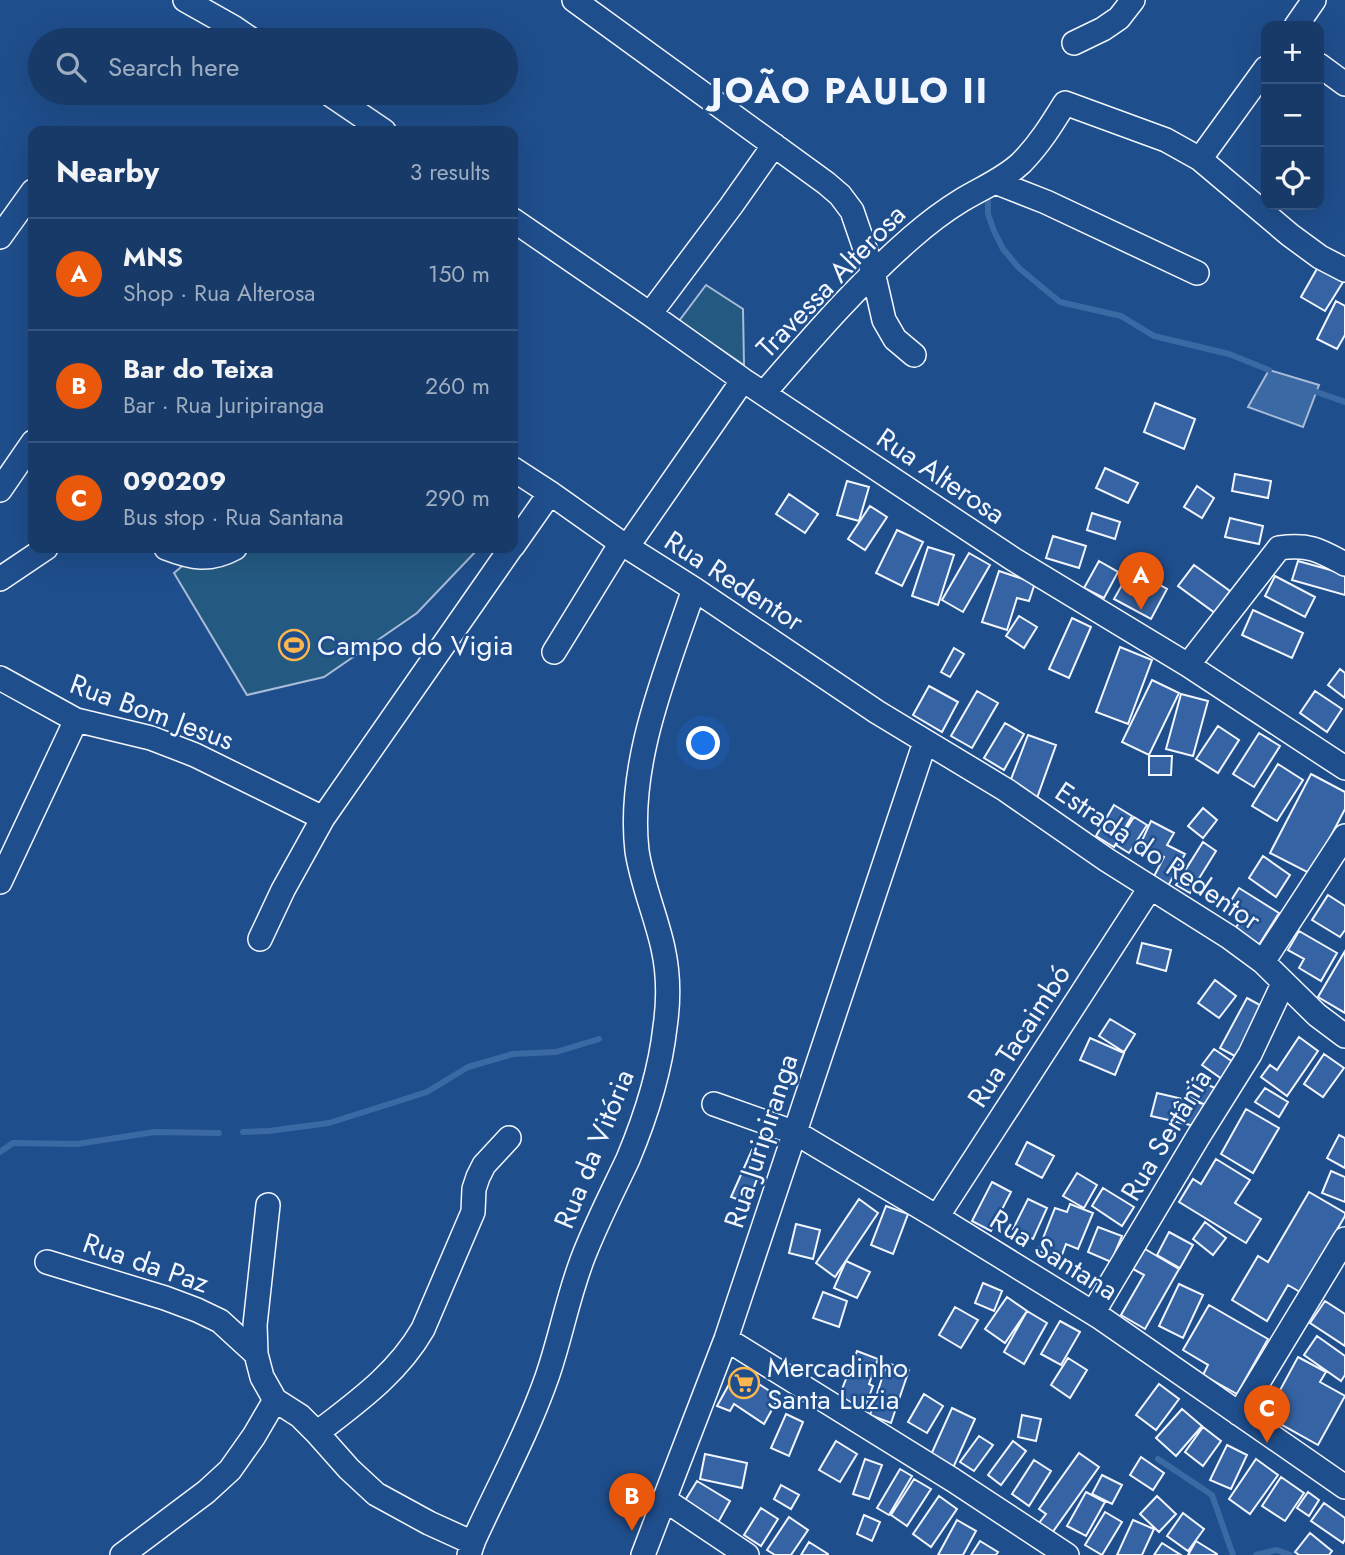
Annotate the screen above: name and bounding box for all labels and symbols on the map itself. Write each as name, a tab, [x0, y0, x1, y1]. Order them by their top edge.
district label: JOÃO PAULO II	[705, 66, 989, 116]
street label: Travessa Alterosa	[747, 195, 915, 367]
street label: Rua Alterosa	[868, 418, 1014, 534]
street label: Rua Redentor	[656, 520, 812, 642]
pin: A	[1118, 552, 1164, 610]
place label: Campo do Vigia	[317, 625, 513, 666]
sports icon: Campo do Vigia	[277, 628, 311, 662]
street label: Rua Bom Jesus	[64, 663, 240, 761]
your location	[686, 726, 720, 760]
street label: Estrada do Redentor	[1047, 772, 1270, 941]
street label: Rua Tacaimbó	[957, 956, 1081, 1116]
street label: Rua Juripiranga	[714, 1049, 808, 1233]
street label: Rua Sertânia	[1110, 1061, 1222, 1209]
street label: Rua da Vitória	[543, 1063, 645, 1235]
street label: Rua Santana	[982, 1199, 1126, 1311]
street label: Rua da Paz	[77, 1222, 215, 1304]
place label: Mercadinho Santa Luzia	[767, 1347, 908, 1420]
supermarket icon: Mercadinho Santa Luzia	[727, 1366, 761, 1400]
pin: C	[1244, 1385, 1290, 1443]
pin: B	[609, 1473, 655, 1531]

